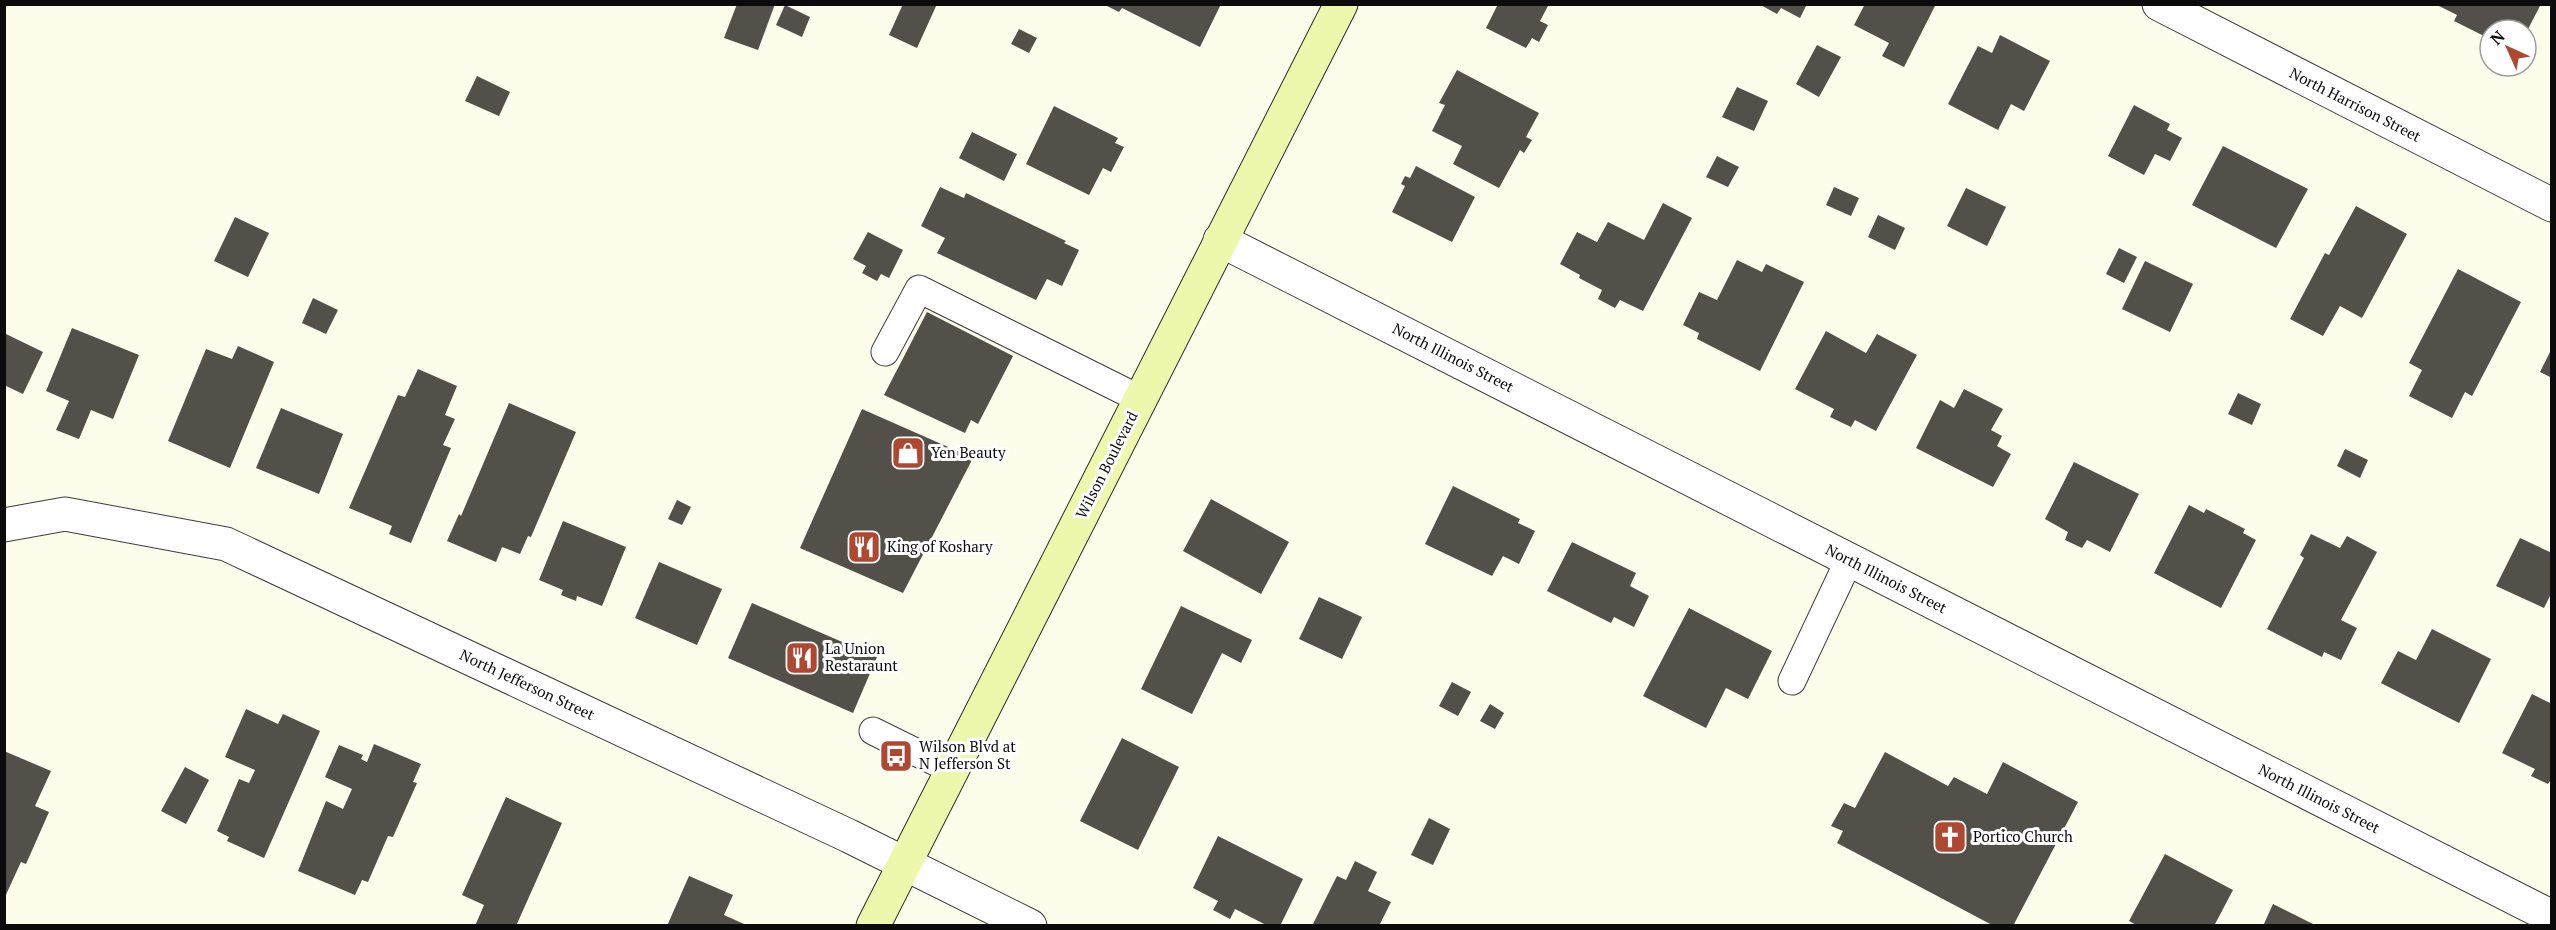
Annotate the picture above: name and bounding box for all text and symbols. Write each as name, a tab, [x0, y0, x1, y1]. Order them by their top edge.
north arrow	[2478, 18, 2538, 78]
text: N	[2485, 25, 2509, 49]
street label: North Harrison Street	[2286, 62, 2425, 146]
street label: North Illinois Street	[1389, 318, 1518, 397]
street label: Wilson Boulevard	[1071, 408, 1142, 521]
shop icon: Yen Beauty	[890, 435, 926, 471]
place label: Yen Beauty	[931, 442, 1006, 462]
restaurant icon: King of Koshary	[846, 529, 882, 565]
place label: King of Koshary	[887, 536, 993, 556]
street label: North Illinois Street	[1822, 539, 1951, 618]
place label: La Union Restaraunt	[825, 638, 898, 675]
restaurant icon: La Union Restaraunt	[784, 640, 820, 676]
street label: North Jefferson Street	[457, 644, 598, 724]
place label: Wilson Blvd at N Jefferson St	[919, 736, 1016, 773]
bus stop icon: Wilson Blvd at N Jefferson St	[878, 738, 914, 774]
street label: North Illinois Street	[2255, 759, 2384, 838]
church icon: Portico Church	[1932, 819, 1968, 855]
place label: Portico Church	[1973, 826, 2073, 846]

